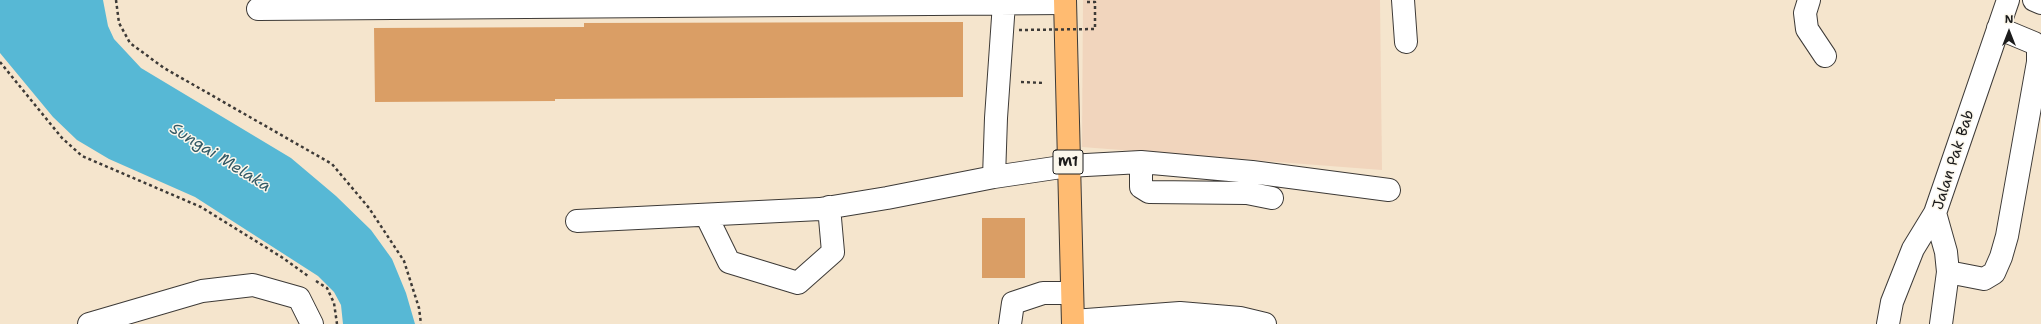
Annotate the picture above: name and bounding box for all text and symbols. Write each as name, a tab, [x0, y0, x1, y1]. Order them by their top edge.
north arrow	[1989, 12, 2029, 52]
text: N	[2005, 12, 2013, 27]
street label: Jalan Pak Bab	[1929, 108, 1979, 212]
water label: Sungai Melaka	[166, 119, 274, 197]
road number: M1	[1053, 150, 1083, 174]

